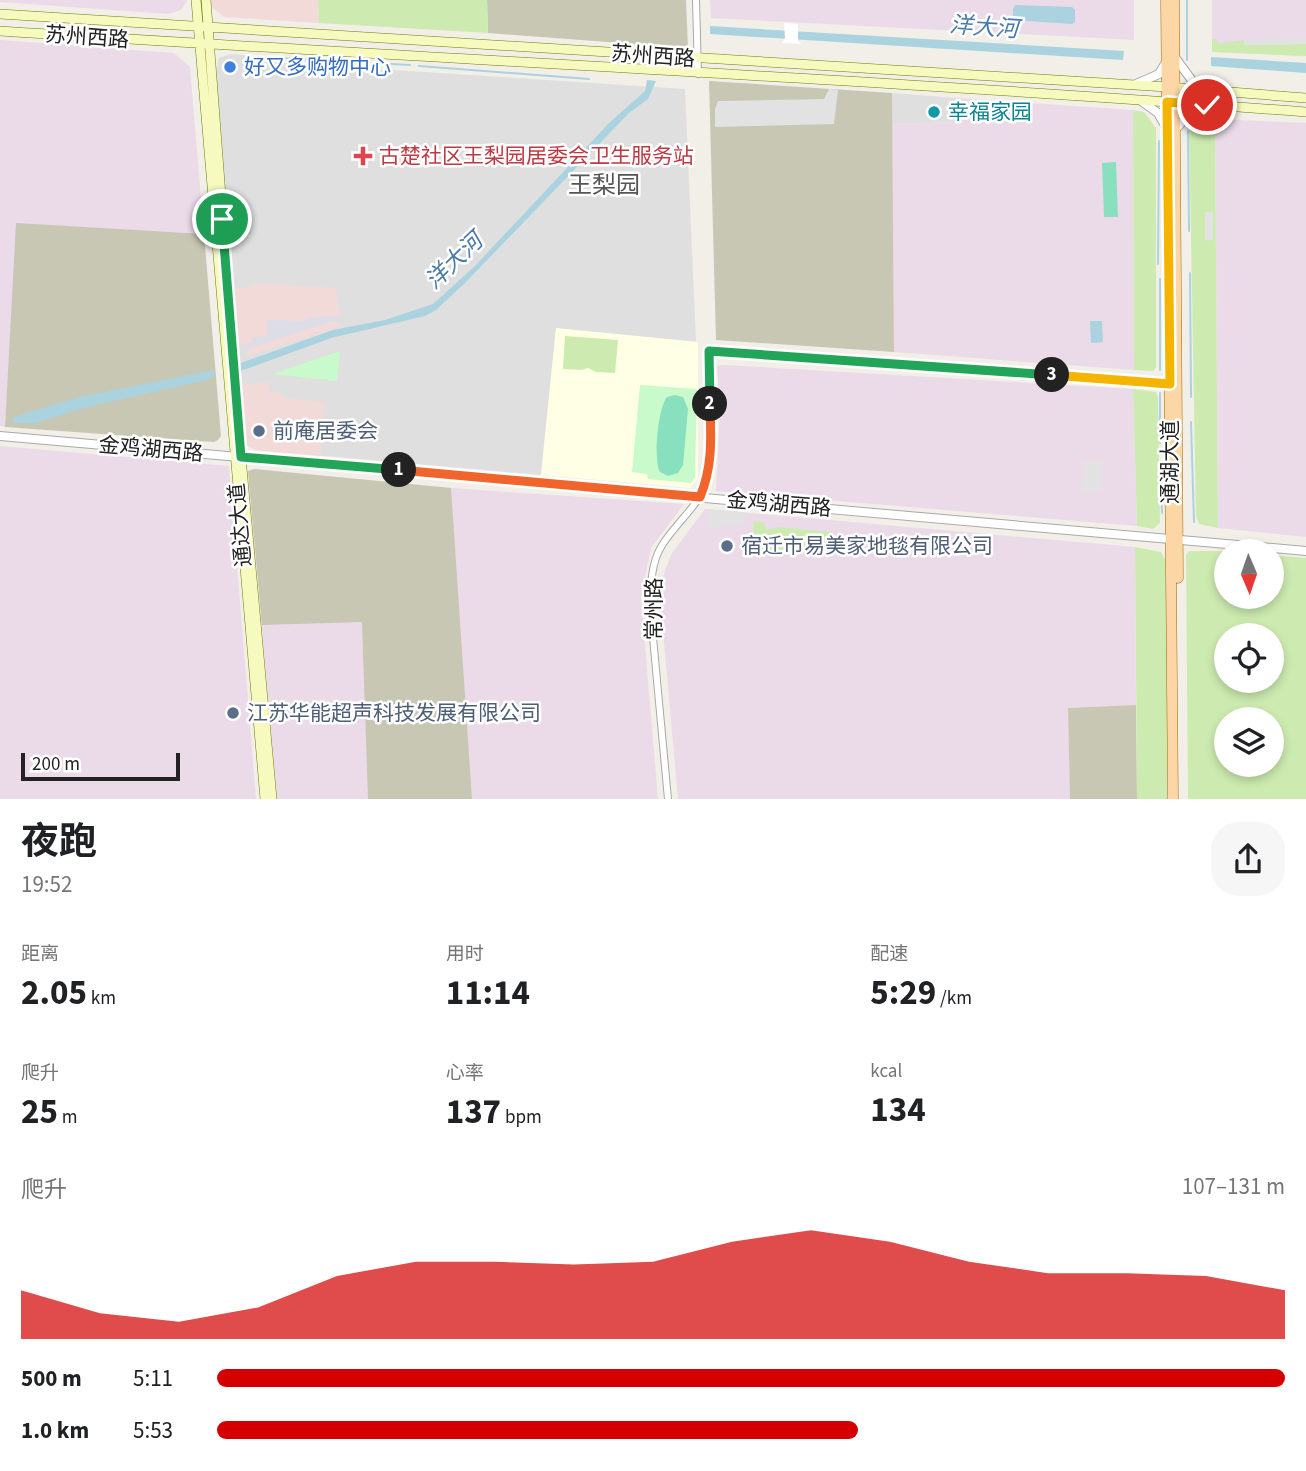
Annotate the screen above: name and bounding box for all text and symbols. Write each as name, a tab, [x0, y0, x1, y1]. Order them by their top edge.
water label: 洋大河	[948, 8, 1024, 46]
street label: 苏州西路	[44, 19, 130, 55]
street label: 苏州西路	[610, 38, 696, 74]
place label: 好又多购物中心	[244, 52, 391, 82]
marker: 好又多购物中心	[222, 59, 238, 75]
pin	[1177, 75, 1237, 135]
icon: check	[1188, 86, 1226, 124]
place label: 幸福家园	[948, 97, 1032, 127]
marker: 幸福家园	[926, 104, 942, 120]
place label: 古楚社区王梨园居委会卫生服务站	[379, 141, 694, 171]
marker: 古楚社区王梨园居委会卫生服务站	[353, 146, 373, 166]
district label: 王梨园	[568, 168, 640, 203]
pin	[192, 189, 252, 249]
icon: arrive	[203, 200, 241, 238]
water label: 洋大河	[418, 222, 493, 297]
pin: 3	[1034, 358, 1070, 392]
text: 3	[1046, 361, 1057, 388]
pin: 2	[692, 386, 728, 422]
text: 2	[704, 390, 715, 417]
place label: 前庵居委会	[273, 416, 378, 446]
street label: 通湖大道	[1155, 420, 1185, 504]
marker: 前庵居委会	[251, 423, 267, 439]
street label: 金鸡湖西路	[97, 429, 205, 469]
pin: 1	[382, 452, 416, 488]
text: 1	[393, 456, 404, 483]
street label: 通达大道	[221, 482, 259, 568]
street label: 金鸡湖西路	[725, 484, 833, 524]
place label: 宿迁市易美家地毯有限公司	[741, 531, 993, 561]
marker: 宿迁市易美家地毯有限公司	[719, 538, 735, 554]
north arrow	[1214, 539, 1284, 609]
map controls	[1214, 539, 1284, 777]
street label: 常州路	[639, 578, 669, 641]
button: locate	[1214, 623, 1284, 693]
place label: 江苏华能超声科技发展有限公司	[247, 698, 541, 728]
marker: 江苏华能超声科技发展有限公司	[225, 705, 241, 721]
button: layers	[1214, 707, 1284, 777]
scale bar	[21, 750, 180, 782]
text: 200 m	[32, 751, 80, 778]
text: 夜跑	[21, 815, 97, 869]
button: share	[1211, 822, 1285, 896]
text: 19:52	[21, 868, 72, 901]
text: 距离	[21, 941, 59, 968]
text: 用时	[446, 941, 484, 968]
text: 配速	[870, 941, 908, 968]
text: 2.05	[21, 968, 87, 1018]
text: 11:14	[446, 968, 530, 1018]
text: 5:29	[870, 968, 936, 1018]
text: km	[87, 985, 116, 1012]
text: /km	[936, 985, 972, 1012]
text: kcal	[870, 1058, 902, 1085]
text: 爬升	[21, 1060, 59, 1087]
text: 心率	[446, 1060, 484, 1087]
text: 134	[870, 1085, 926, 1135]
text: 25	[21, 1087, 58, 1137]
text: 137	[446, 1087, 501, 1137]
text: m	[58, 1104, 78, 1131]
text: bpm	[501, 1104, 542, 1131]
text: 107–131 m	[1182, 1170, 1285, 1203]
text: 爬升	[21, 1173, 67, 1206]
text: 500 m	[21, 1362, 82, 1395]
text: 5:11	[133, 1362, 173, 1395]
text: 1.0 km	[21, 1414, 89, 1447]
text: 5:53	[133, 1414, 173, 1447]

